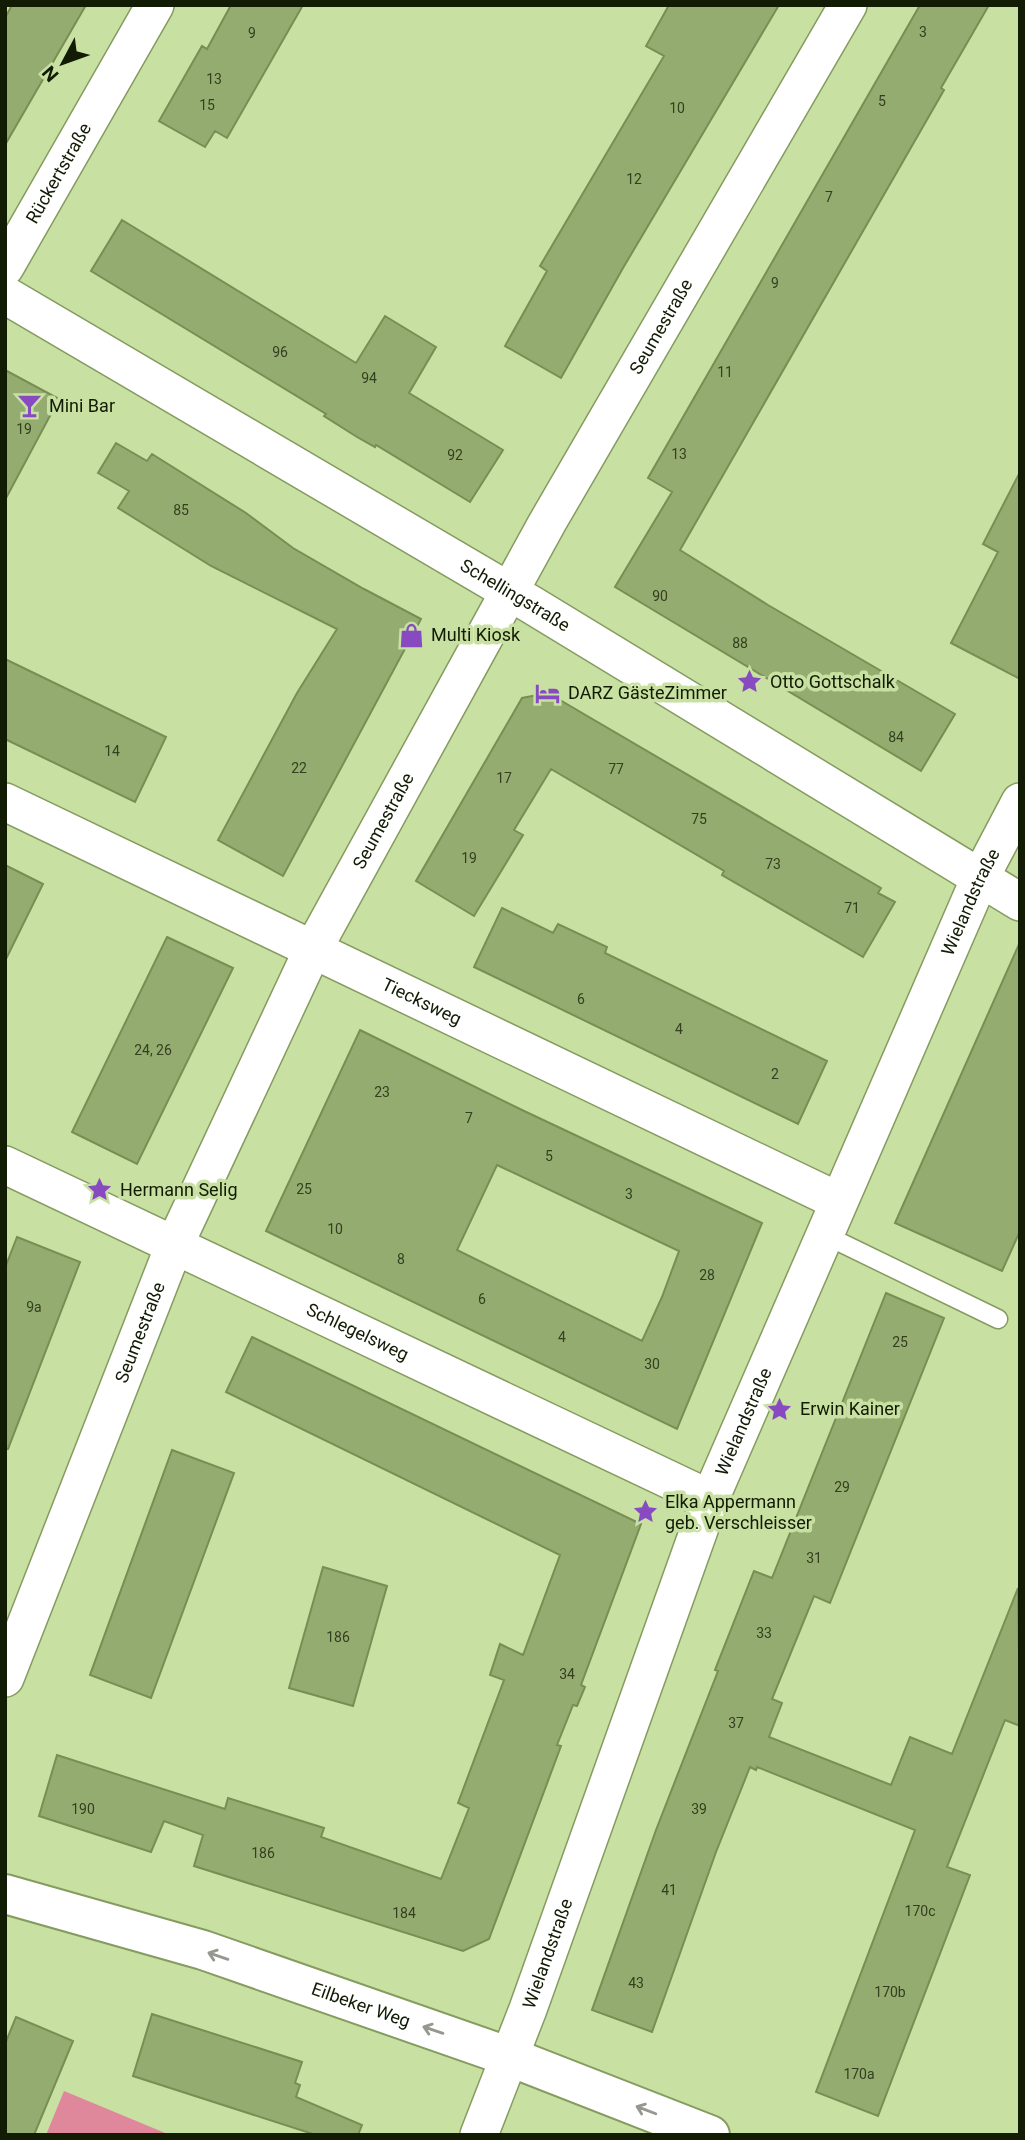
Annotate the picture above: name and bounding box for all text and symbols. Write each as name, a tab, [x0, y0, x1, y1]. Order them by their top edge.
house number: 3	[919, 24, 927, 40]
house number: 9	[248, 25, 256, 41]
north arrow	[28, 28, 98, 98]
text: N	[37, 61, 64, 86]
house number: 13	[206, 71, 222, 87]
house number: 5	[878, 93, 886, 109]
house number: 15	[199, 97, 215, 113]
house number: 10	[669, 100, 685, 116]
street label: Rückertstraße	[21, 119, 95, 227]
house number: 12	[626, 171, 642, 187]
house number: 7	[825, 189, 833, 205]
street label: Seumestraße	[625, 275, 697, 378]
house number: 9	[771, 275, 779, 291]
house number: 96	[272, 344, 288, 360]
house number: 11	[717, 364, 733, 380]
house number: 94	[361, 370, 377, 386]
bar icon: Mini Bar	[15, 392, 43, 420]
place label: Mini Bar	[49, 395, 115, 416]
house number: 19	[16, 421, 32, 437]
house number: 13	[671, 446, 687, 462]
house number: 92	[447, 447, 463, 463]
house number: 85	[173, 502, 189, 518]
street label: Schellingstraße	[457, 554, 574, 636]
house number: 90	[652, 588, 668, 604]
shop icon: Multi Kiosk	[397, 621, 425, 649]
place label: Multi Kiosk	[431, 624, 521, 645]
house number: 88	[732, 635, 748, 651]
place icon: Otto Gottschalk	[736, 668, 764, 696]
place label: Otto Gottschalk	[770, 671, 896, 692]
hotel icon: DARZ GästeZimmer	[534, 679, 562, 707]
place label: DARZ GästeZimmer	[568, 682, 727, 703]
house number: 84	[888, 729, 904, 745]
house number: 14	[104, 743, 120, 759]
house number: 22	[291, 760, 307, 776]
house number: 77	[608, 761, 624, 777]
street label: Seumestraße	[348, 769, 418, 872]
house number: 17	[496, 770, 512, 786]
house number: 75	[691, 811, 707, 827]
street label: Wielandstraße	[937, 845, 1004, 959]
house number: 19	[461, 850, 477, 866]
house number: 73	[765, 856, 781, 872]
house number: 71	[844, 900, 860, 916]
street label: Tiecksweg	[379, 973, 465, 1029]
house number: 6	[577, 991, 585, 1007]
house number: 4	[675, 1021, 683, 1037]
house number: 24, 26	[134, 1042, 172, 1058]
house number: 2	[771, 1066, 779, 1082]
house number: 23	[374, 1084, 390, 1100]
house number: 7	[465, 1110, 473, 1126]
house number: 5	[545, 1148, 553, 1164]
place icon: Hermann Selig	[86, 1176, 114, 1204]
place label: Hermann Selig	[120, 1179, 238, 1200]
house number: 25	[296, 1181, 312, 1197]
house number: 3	[625, 1186, 633, 1202]
house number: 10	[327, 1221, 343, 1237]
house number: 8	[397, 1251, 405, 1267]
house number: 28	[699, 1267, 715, 1283]
street label: Seumestraße	[111, 1279, 169, 1386]
house number: 6	[478, 1291, 486, 1307]
street label: Schlegelsweg	[303, 1298, 412, 1365]
house number: 9a	[26, 1299, 42, 1315]
house number: 4	[558, 1329, 566, 1345]
house number: 25	[892, 1334, 908, 1350]
house number: 30	[644, 1356, 660, 1372]
street label: Wielandstraße	[711, 1364, 776, 1479]
place icon: Erwin Kainer	[766, 1395, 794, 1423]
place label: Erwin Kainer	[800, 1398, 900, 1419]
house number: 29	[834, 1479, 850, 1495]
place label: Elka Appermann geb. Verschleisser	[665, 1491, 812, 1533]
place icon: Elka Appermann geb. Verschleisser	[631, 1498, 659, 1526]
house number: 31	[806, 1550, 822, 1566]
house number: 33	[756, 1625, 772, 1641]
house number: 186	[326, 1629, 350, 1645]
house number: 34	[559, 1666, 575, 1682]
house number: 37	[728, 1715, 744, 1731]
house number: 190	[71, 1801, 95, 1817]
house number: 39	[691, 1801, 707, 1817]
house number: 186	[251, 1845, 275, 1861]
house number: 41	[661, 1882, 677, 1898]
street label: Wielandstraße	[518, 1896, 577, 2011]
house number: 170c	[905, 1903, 935, 1919]
house number: 184	[392, 1905, 416, 1921]
one-way arrow	[207, 1949, 229, 1962]
house number: 43	[628, 1975, 644, 1991]
street label: Eilbeker Weg	[309, 1978, 413, 2031]
house number: 170b	[874, 1984, 906, 2000]
one-way arrow	[422, 2023, 444, 2036]
house number: 170a	[843, 2066, 875, 2082]
one-way arrow	[636, 2102, 657, 2115]

